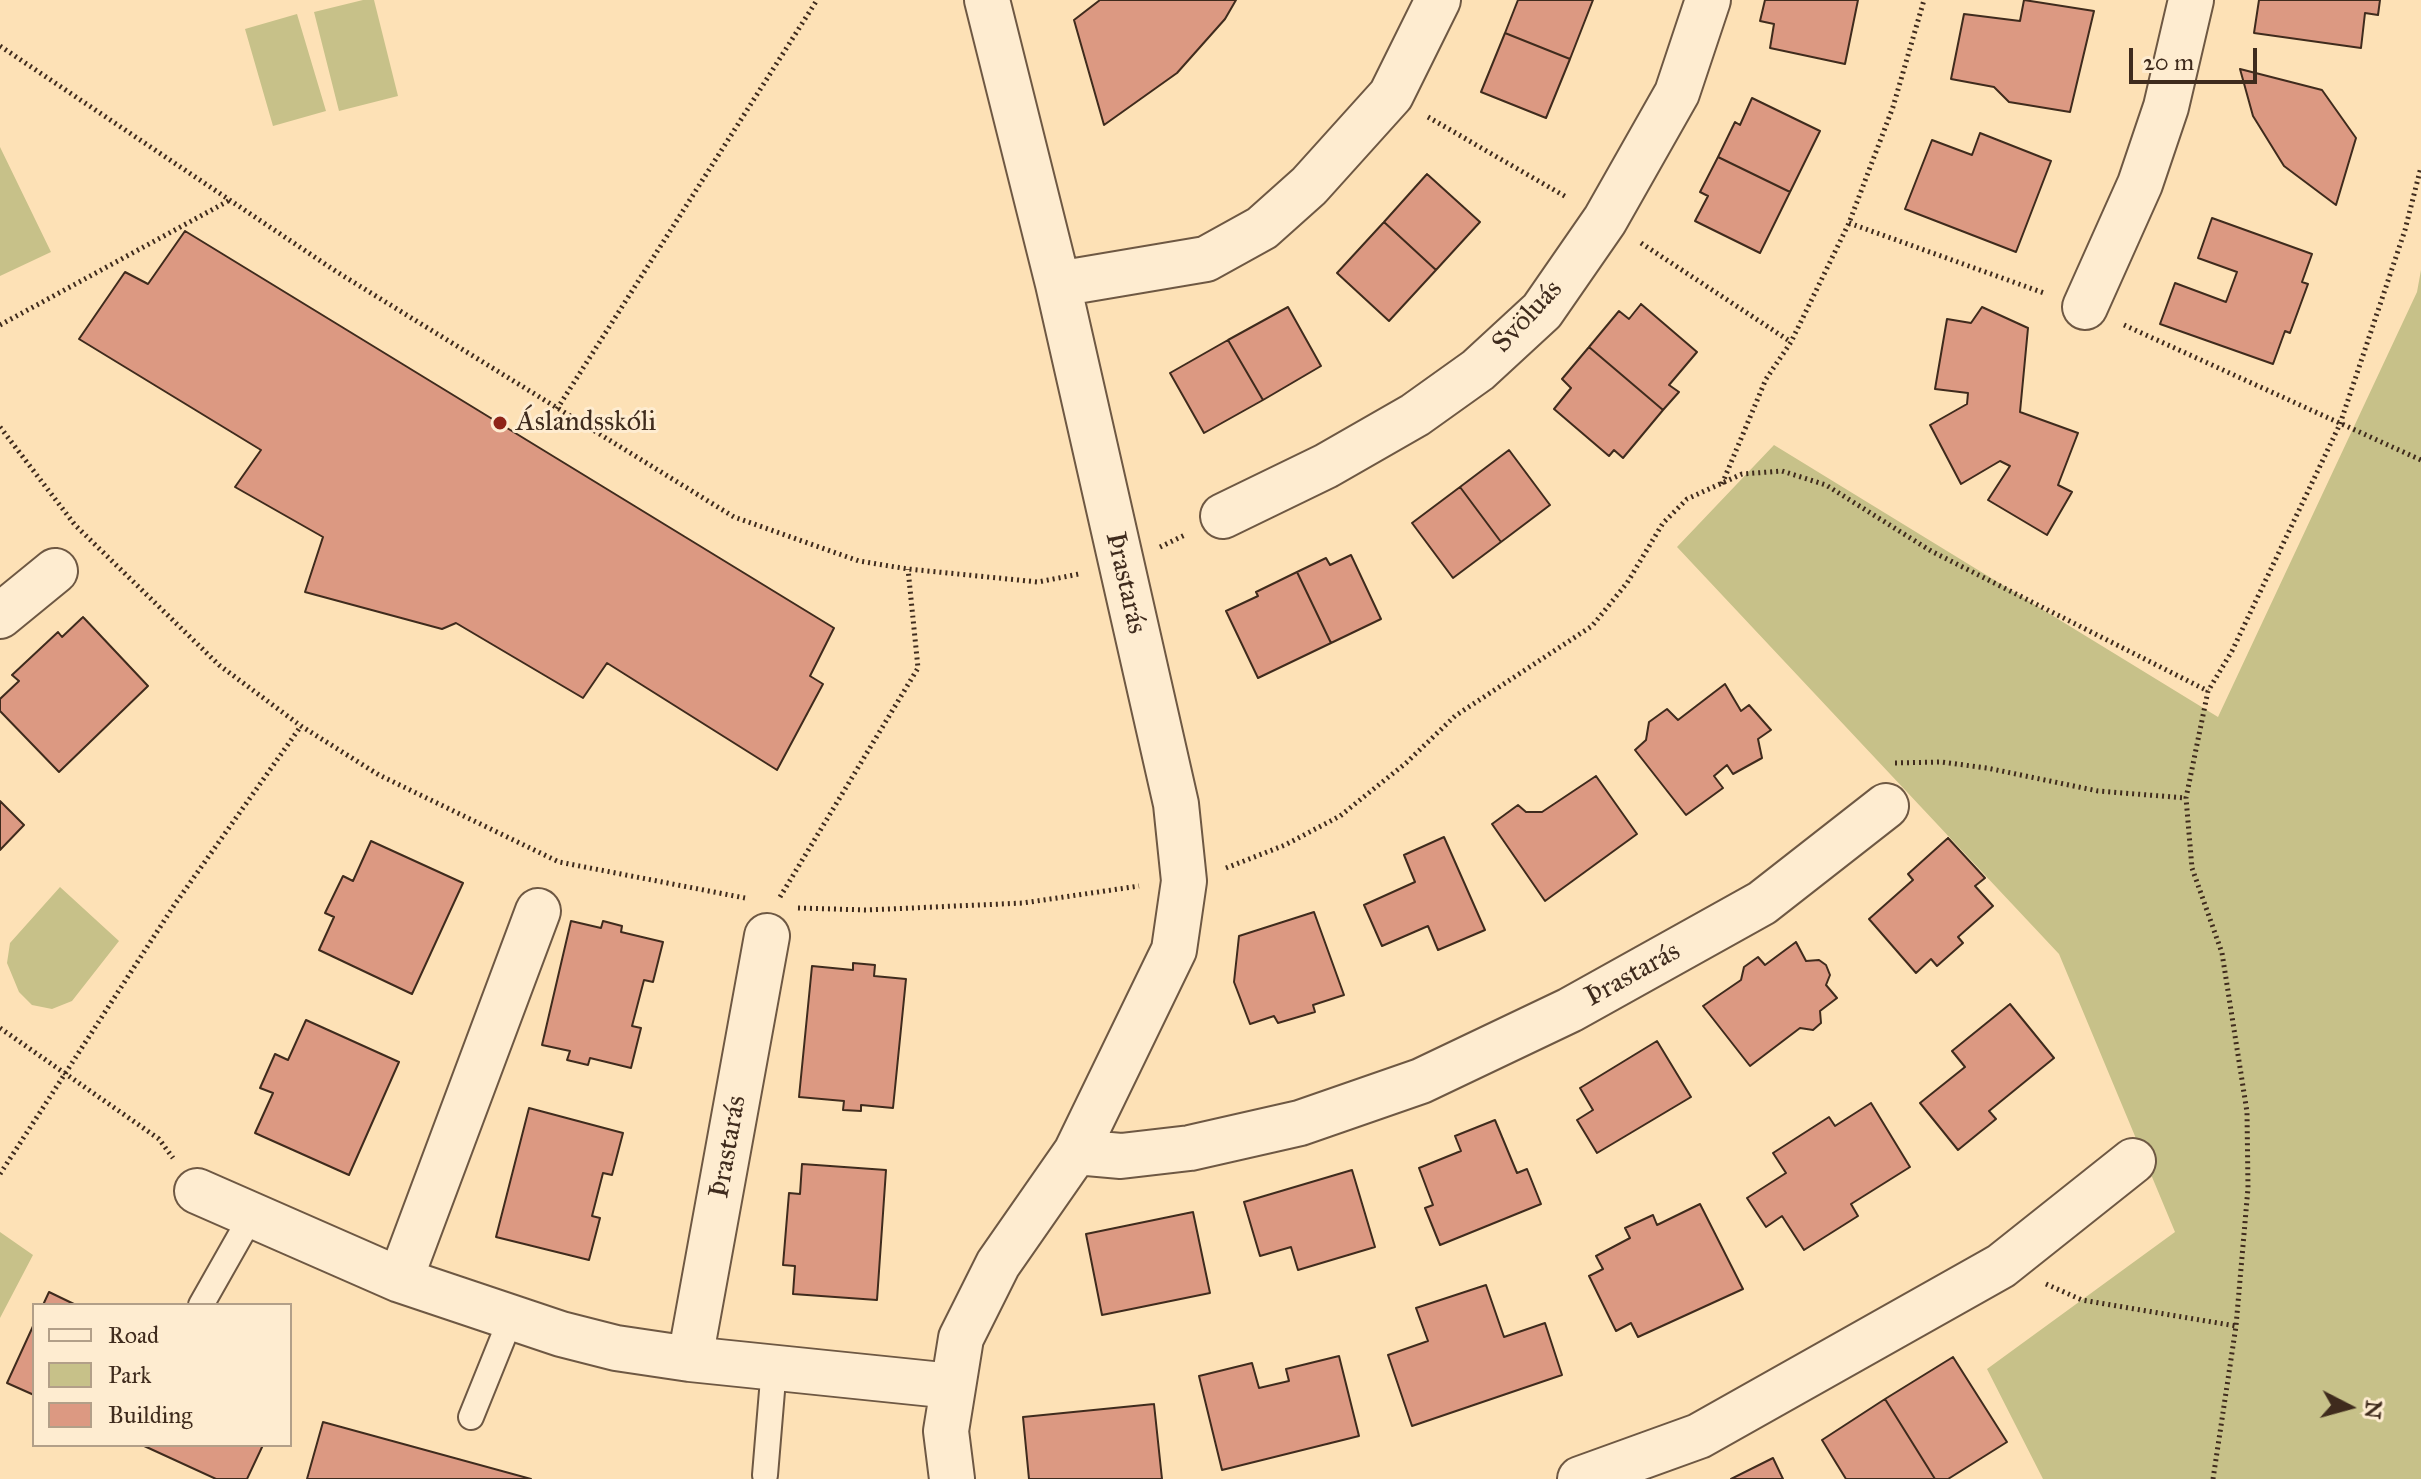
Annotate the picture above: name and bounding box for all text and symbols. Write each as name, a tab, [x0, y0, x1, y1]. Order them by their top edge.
scale bar	[2133, 32, 2261, 82]
text: 20 m	[2143, 47, 2194, 77]
street label: Svöluás	[1486, 273, 1570, 361]
place label: Áslandsskóli	[516, 406, 656, 440]
marker: Áslandsskóli	[491, 414, 509, 432]
street label: Þrastarás	[1097, 529, 1153, 637]
street label: Þrastarás	[1580, 935, 1686, 1015]
street label: Þrastarás	[703, 1093, 755, 1201]
legend	[32, 1303, 292, 1447]
text: Road	[108, 1320, 159, 1350]
text: Park	[108, 1360, 151, 1390]
north arrow	[2309, 1367, 2389, 1447]
text: N	[2359, 1399, 2388, 1420]
text: Building	[108, 1400, 193, 1430]

